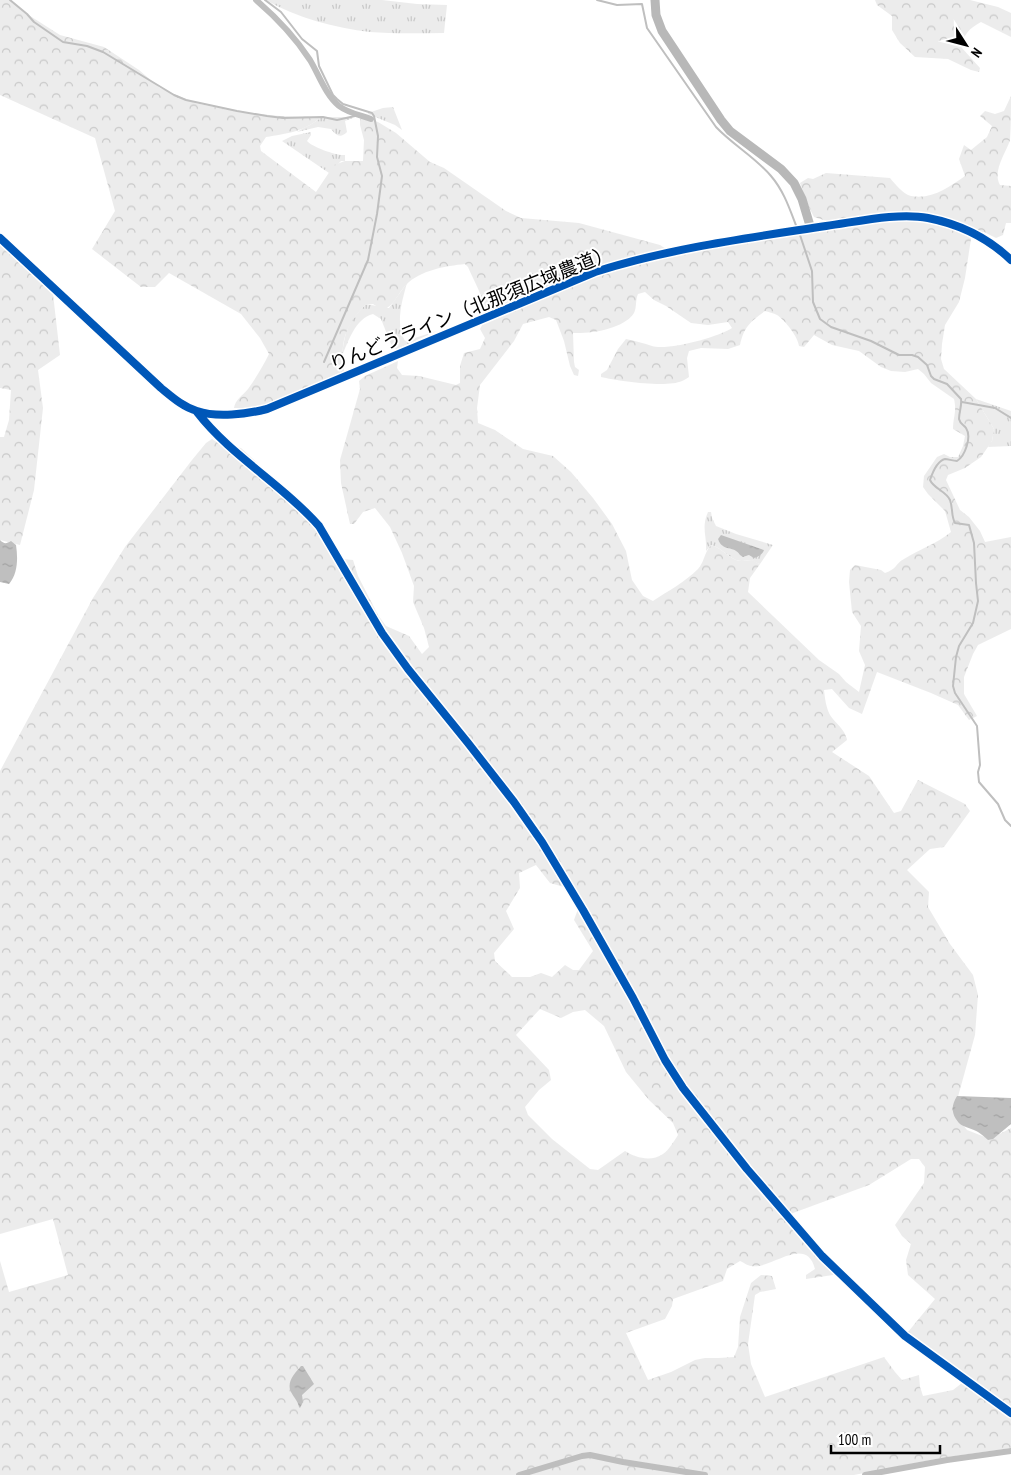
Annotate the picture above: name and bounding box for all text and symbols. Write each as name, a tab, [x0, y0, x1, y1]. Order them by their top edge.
north arrow	[941, 20, 991, 70]
text: N	[967, 44, 986, 61]
street label: りんどうライン（北那須広域農道）	[326, 240, 616, 376]
scale bar	[831, 1422, 940, 1454]
text: 100 m	[838, 1430, 871, 1449]

